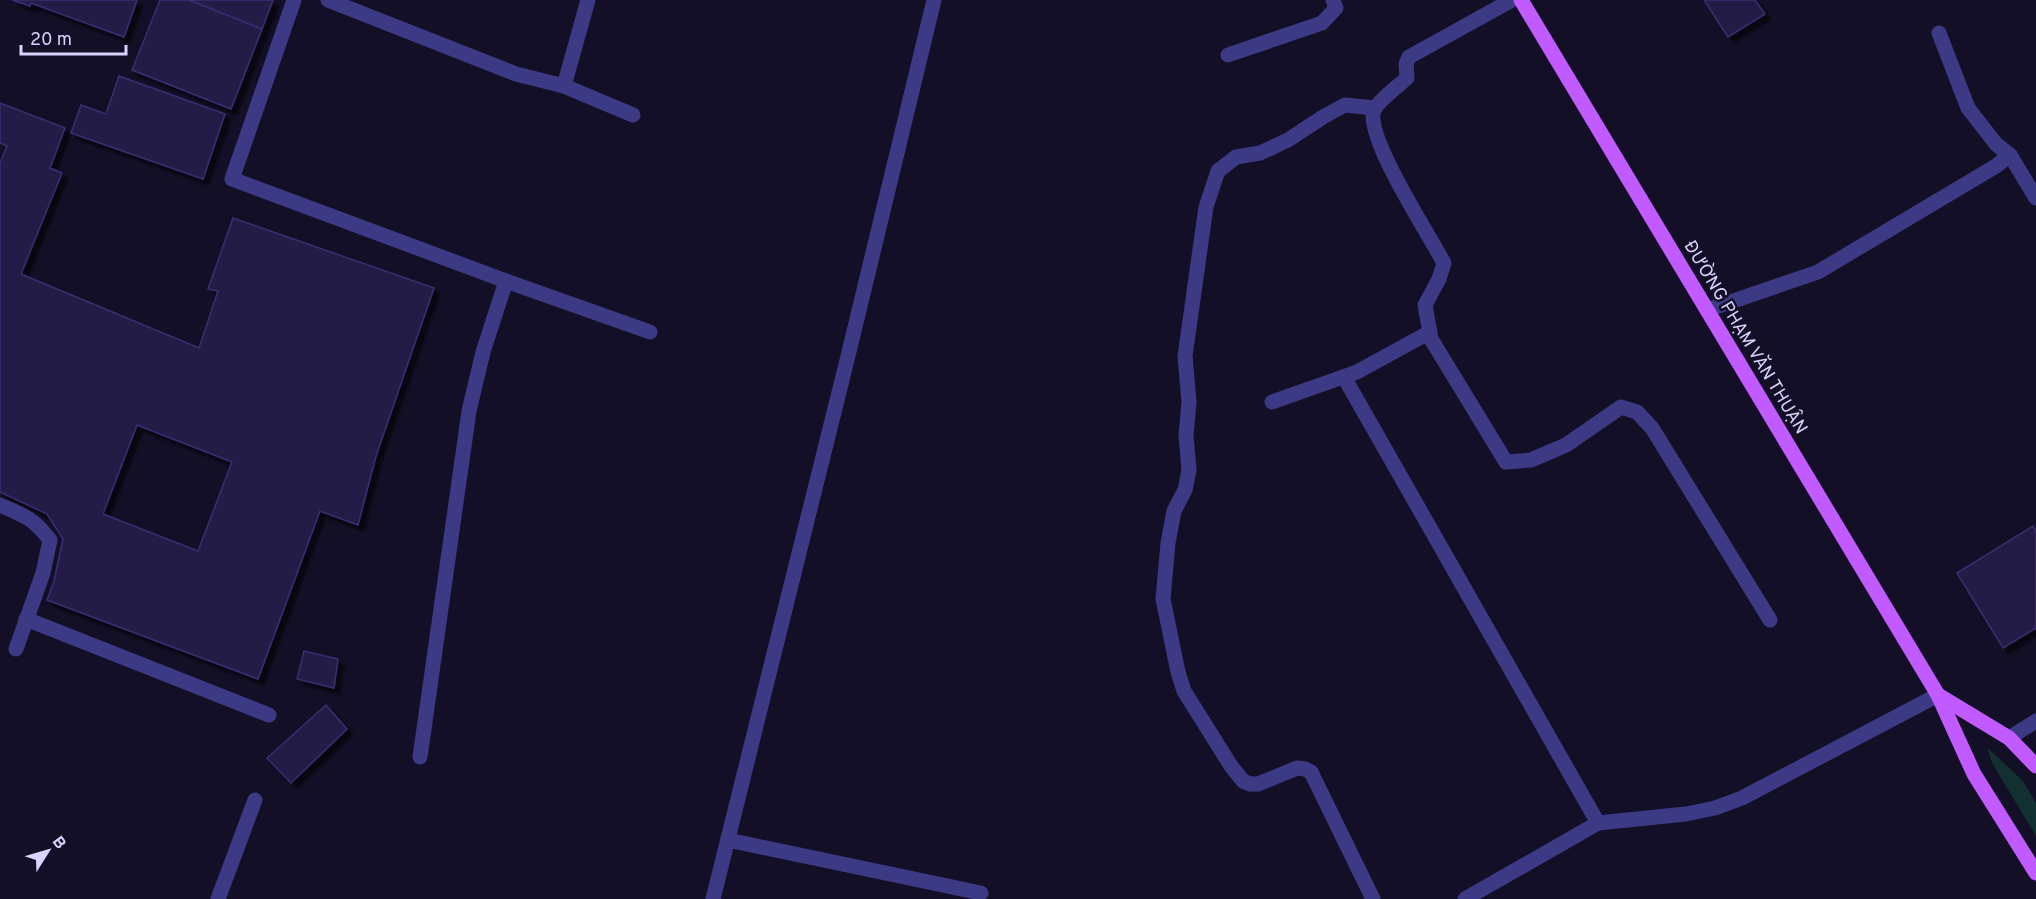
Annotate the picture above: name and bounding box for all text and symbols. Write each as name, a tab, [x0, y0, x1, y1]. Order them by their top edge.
scale bar	[21, 18, 126, 56]
text: 20 m	[30, 29, 72, 52]
street label: ĐƯỜNG PHẠM VĂN THUẬN	[1678, 236, 1813, 439]
north arrow	[18, 821, 78, 881]
text: B	[47, 833, 70, 854]

